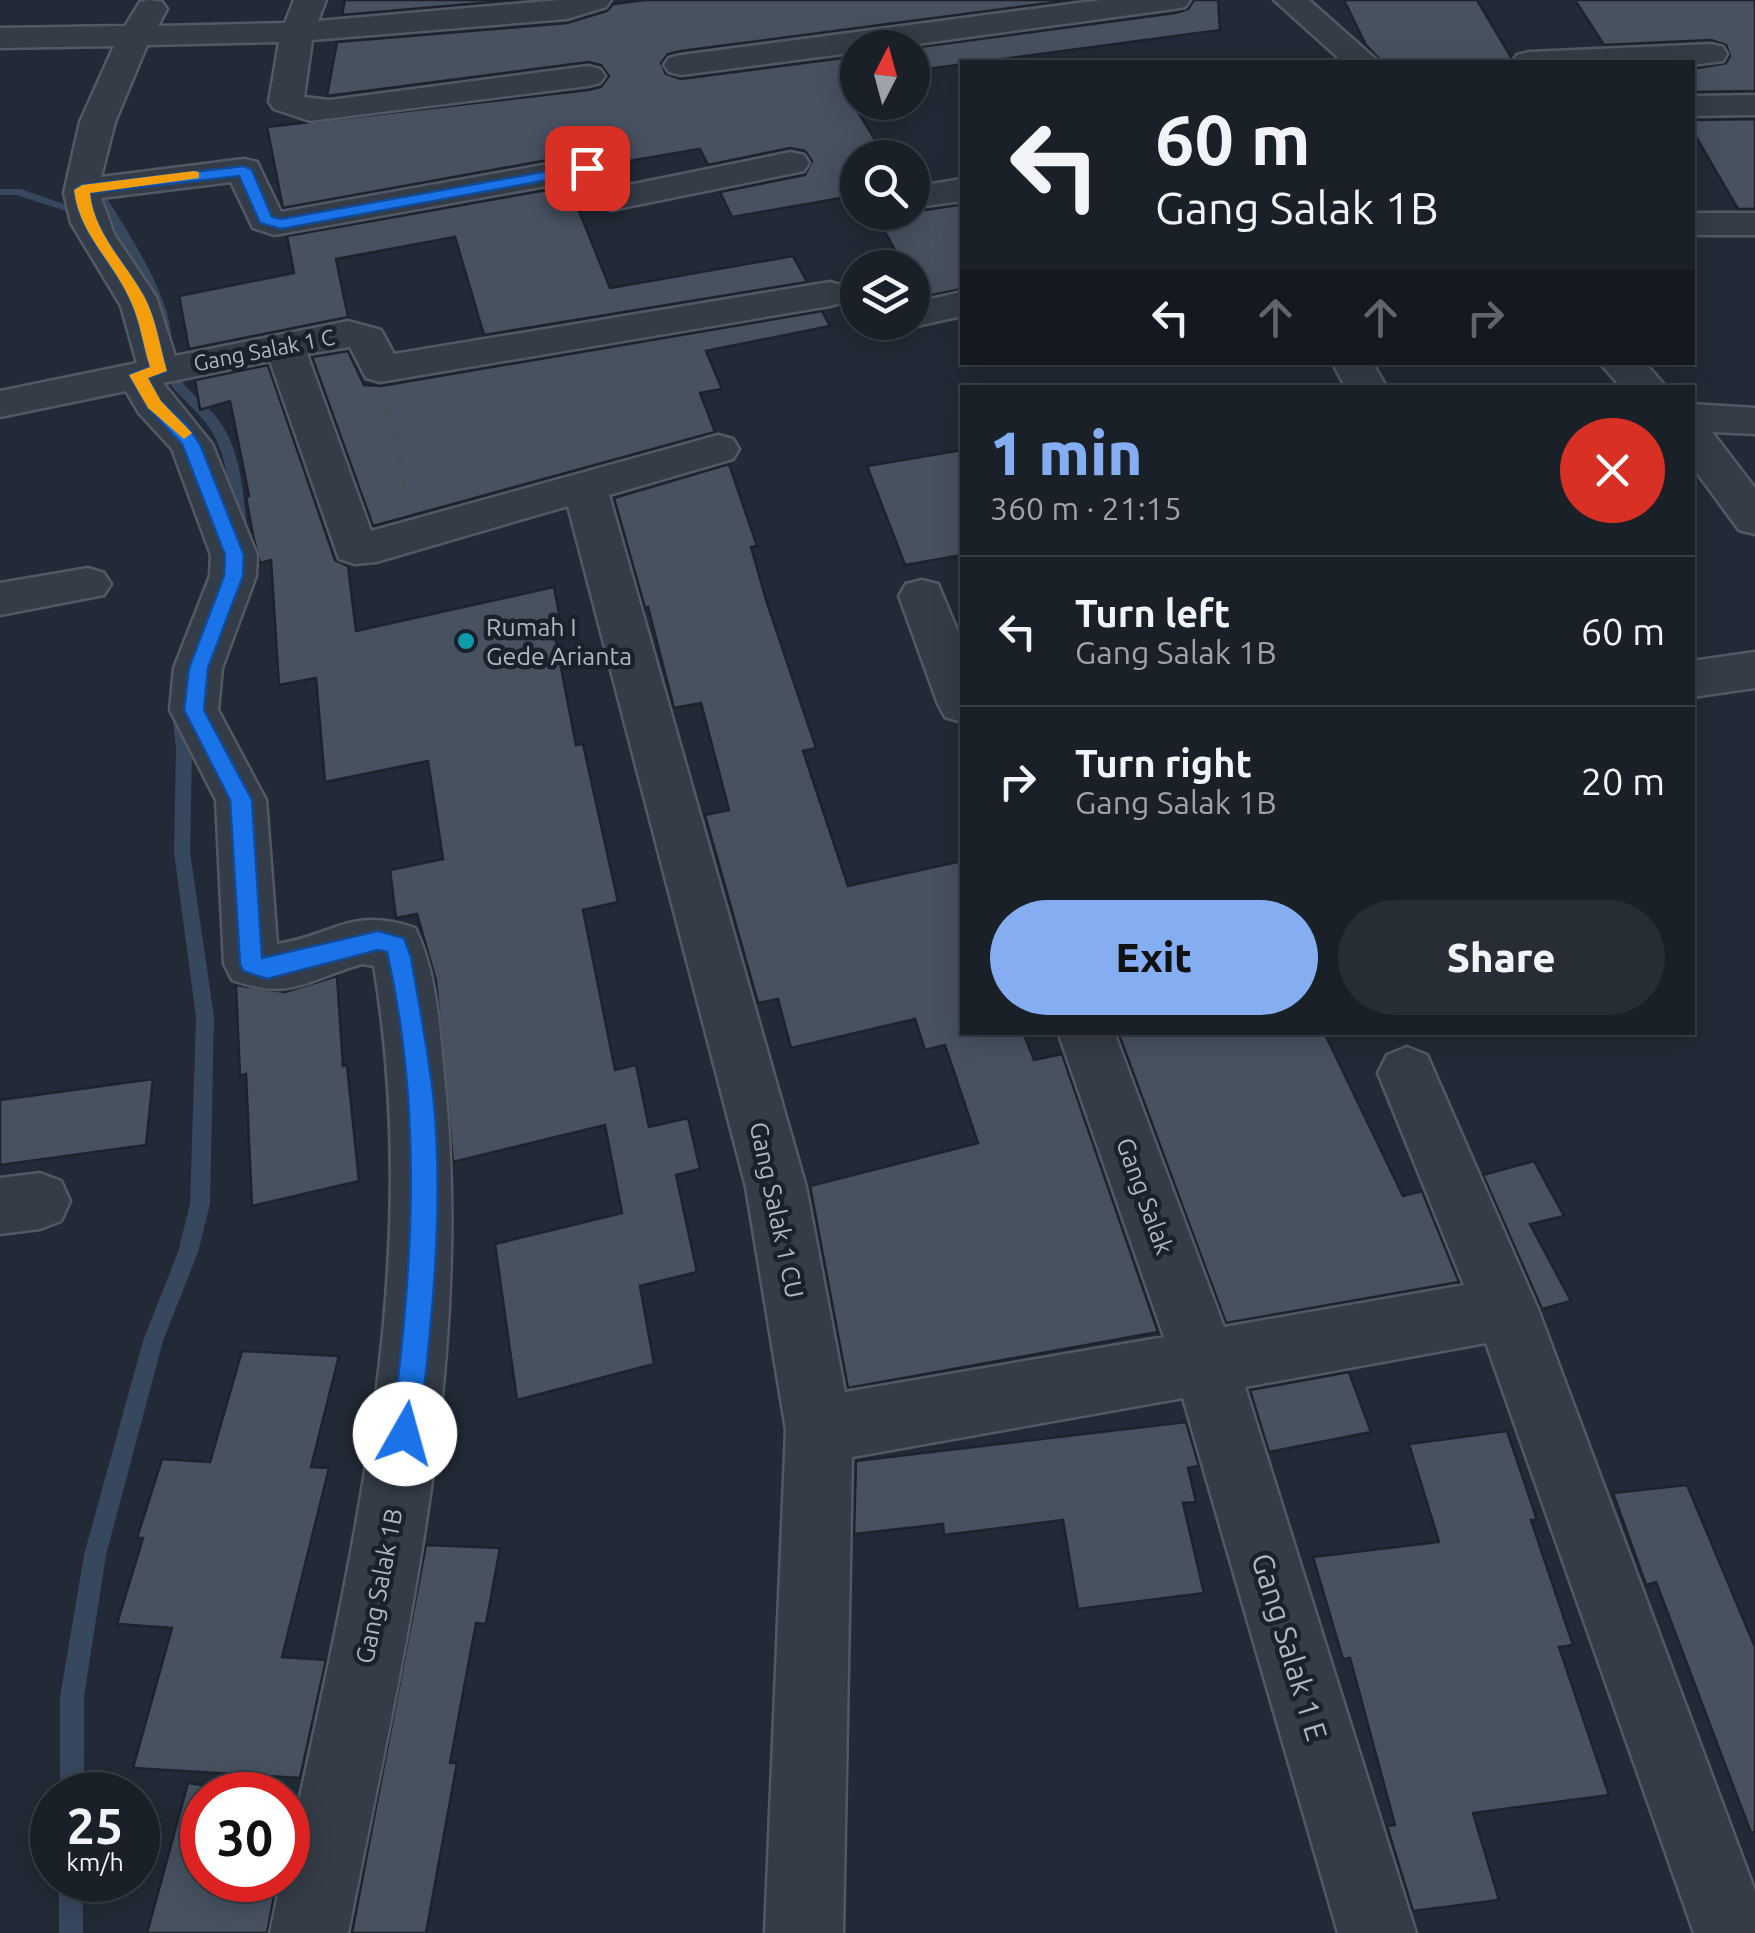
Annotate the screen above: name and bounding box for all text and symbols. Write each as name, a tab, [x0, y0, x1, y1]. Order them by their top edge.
north arrow	[840, 30, 930, 120]
map controls	[840, 30, 930, 340]
icon: left	[990, 100, 1120, 230]
text: 60 m	[1155, 100, 1311, 178]
pin	[545, 126, 630, 211]
button: search	[840, 140, 930, 230]
icon: arrive	[560, 141, 615, 196]
text: Gang Salak 1B	[1155, 182, 1439, 233]
button: layers	[840, 250, 930, 340]
icon: left	[1143, 290, 1198, 345]
icon: ahead	[1248, 290, 1303, 345]
icon: ahead	[1353, 290, 1408, 345]
icon: right	[1458, 290, 1513, 345]
street label: Gang Salak 1 C	[191, 324, 337, 375]
button: close	[1560, 418, 1665, 523]
text: 1 min	[990, 419, 1143, 486]
text: 360 m · 21:15	[990, 490, 1182, 526]
text: Turn left	[1075, 592, 1230, 634]
icon: left	[990, 604, 1045, 659]
text: 60 m	[1581, 610, 1665, 652]
place label: Rumah I Gede Arianta	[486, 613, 632, 670]
marker: Rumah I Gede Arianta	[455, 630, 477, 652]
text: Gang Salak 1B	[1075, 634, 1277, 670]
text: Turn right	[1075, 742, 1252, 784]
icon: right	[990, 754, 1045, 809]
text: 20 m	[1581, 760, 1665, 802]
text: Gang Salak 1B	[1075, 784, 1277, 820]
button: Exit	[990, 900, 1318, 1015]
button: Share	[1338, 900, 1665, 1015]
street label: Gang Salak 1 CU	[745, 1119, 809, 1301]
street label: Gang Salak	[1111, 1134, 1179, 1258]
position arrow	[353, 1382, 457, 1486]
street label: Gang Salak 1B	[350, 1506, 408, 1666]
street label: Gang Salak 1 E	[1245, 1549, 1335, 1744]
speed limit sign: 30	[180, 1772, 310, 1902]
text: 25	[67, 1797, 123, 1853]
text: km/h	[66, 1848, 124, 1876]

